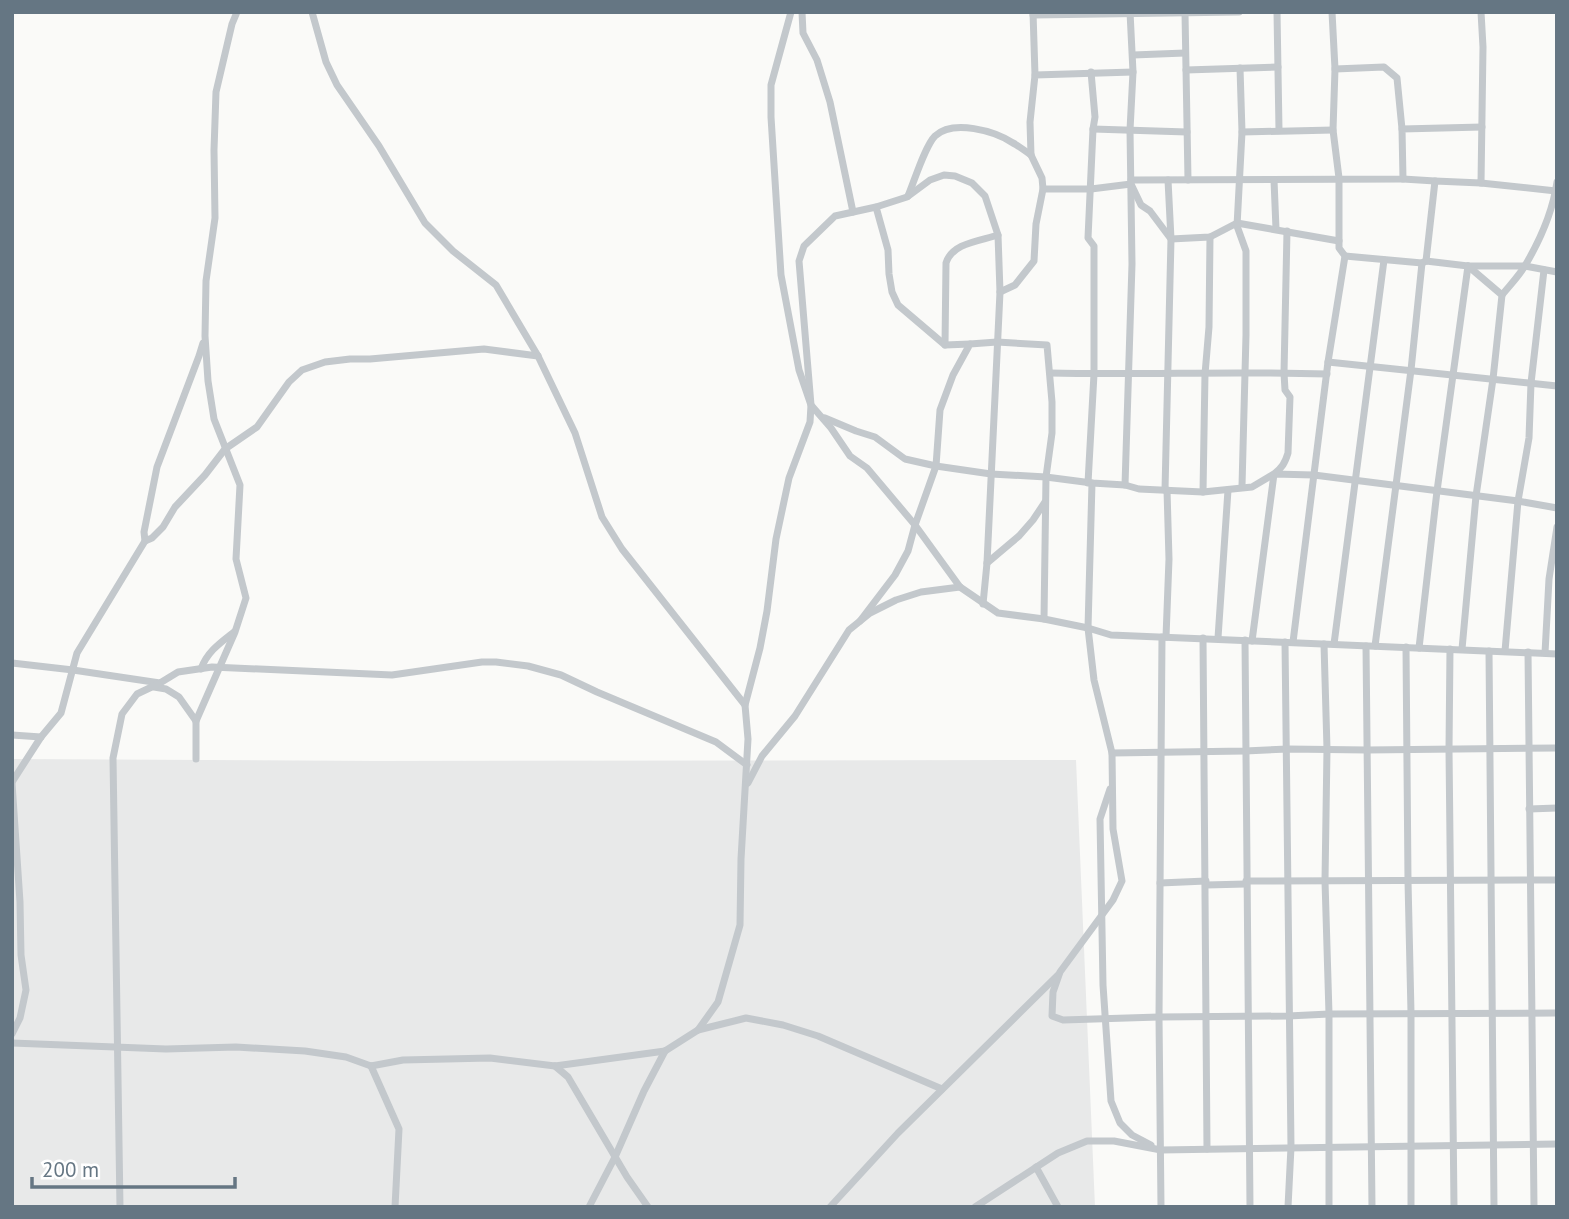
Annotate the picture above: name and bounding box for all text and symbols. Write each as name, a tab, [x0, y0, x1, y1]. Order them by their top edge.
scale bar	[32, 1146, 234, 1190]
text: 200 m	[42, 1156, 99, 1183]

